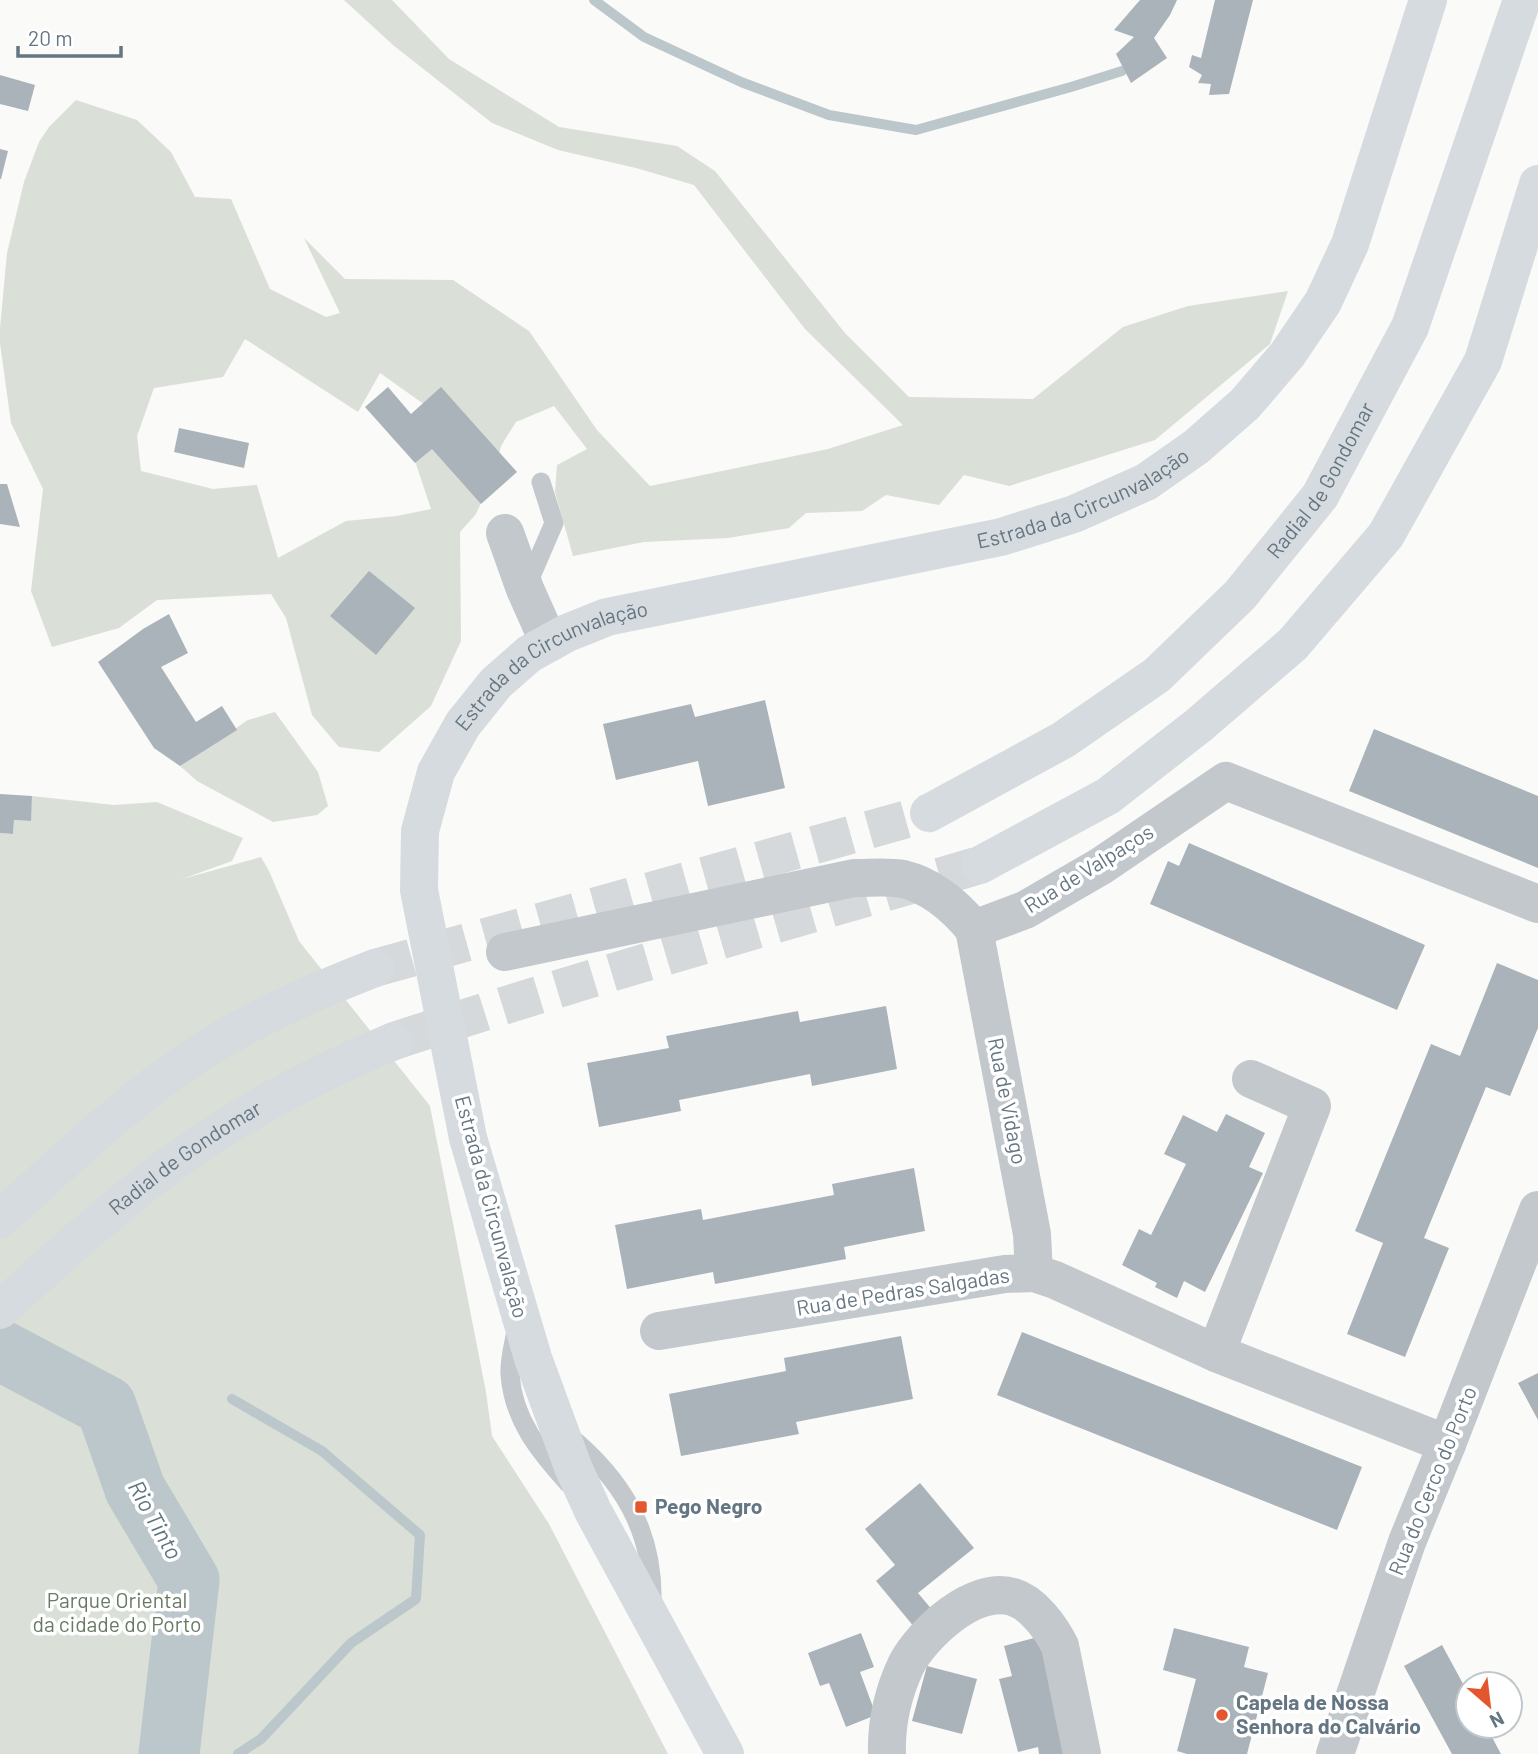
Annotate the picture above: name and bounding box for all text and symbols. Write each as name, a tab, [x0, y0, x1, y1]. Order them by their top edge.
scale bar	[18, 14, 121, 58]
text: 20 m	[28, 25, 73, 50]
street label: Radial de Gondomar	[1261, 397, 1379, 563]
street label: Estrada da Circunvalação	[974, 442, 1193, 553]
street label: Estrada da Circunvalação	[449, 595, 650, 735]
street label: Rua de Valpaços	[1019, 818, 1157, 917]
street label: Rua de Vidago	[984, 1035, 1033, 1166]
street label: Estrada da Circunvalação	[451, 1093, 534, 1321]
street label: Radial de Gondomar	[103, 1094, 265, 1219]
street label: Rua de Pedras Salgadas	[794, 1261, 1011, 1320]
street label: Rua do Cerco do Porto	[1382, 1382, 1481, 1579]
water label: Rio Tinto	[123, 1475, 189, 1564]
place label: Pego Negro	[655, 1493, 763, 1518]
marker: Pego Negro	[633, 1499, 649, 1515]
park label: Parque Oriental da cidade do Porto	[32, 1587, 202, 1636]
north arrow	[1454, 1670, 1524, 1740]
place label: Capela de Nossa Senhora do Calvário	[1236, 1689, 1421, 1738]
marker: Capela de Nossa Senhora do Calvário	[1214, 1707, 1230, 1723]
text: N	[1486, 1707, 1508, 1734]

